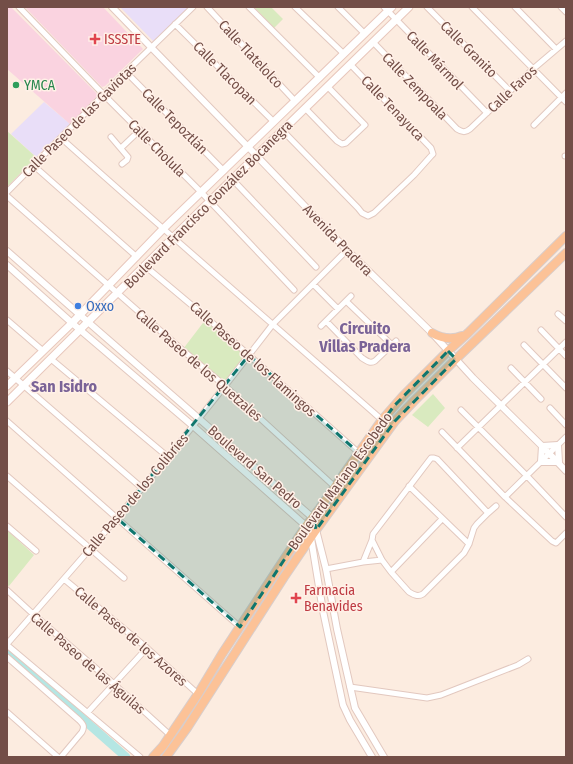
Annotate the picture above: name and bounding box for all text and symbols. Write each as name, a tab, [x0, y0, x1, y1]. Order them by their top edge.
street label: Calle Tlatelolco	[215, 17, 287, 92]
street label: Calle Granito	[437, 17, 501, 81]
street label: Calle Mármol	[403, 28, 467, 93]
place label: ISSSTE	[104, 31, 141, 48]
marker: ISSSTE	[89, 33, 101, 45]
street label: Calle Tlacopan	[189, 38, 260, 109]
street label: Calle Zempoala	[378, 49, 451, 124]
street label: Calle Paseo de las Gaviotas	[19, 60, 140, 181]
street label: Calle Faros	[484, 62, 541, 116]
street label: Calle Tenayuca	[357, 72, 428, 145]
place label: YMCA	[24, 77, 56, 94]
marker: YMCA	[11, 80, 21, 90]
street label: Calle Tepoztlán	[138, 85, 211, 158]
street label: Boulevard Francisco González Bocanegra	[121, 116, 296, 292]
street label: Calle Cholula	[124, 116, 189, 181]
street label: Avenida Pradera	[299, 201, 376, 280]
place label: Oxxo	[86, 298, 114, 315]
street label: Calle Paseo de los Flamingos	[186, 298, 319, 421]
marker: Oxxo	[73, 301, 83, 311]
street label: Calle Paseo de los Quetzales	[132, 306, 266, 425]
district label: Circuito Villas Pradera	[318, 319, 411, 356]
district label: San Isidro	[31, 377, 97, 396]
street label: Boulevard Mariano Escobedo	[285, 409, 396, 553]
street label: Boulevard San Pedro	[204, 422, 305, 513]
street label: Calle Paseo de los Colibríes	[79, 430, 192, 561]
place label: Farmacia Benavides	[304, 582, 363, 615]
street label: Calle Paseo de los Azores	[71, 583, 190, 690]
marker: Farmacia Benavides	[291, 593, 301, 603]
street label: Calle Paseo de las Águilas	[27, 608, 149, 718]

